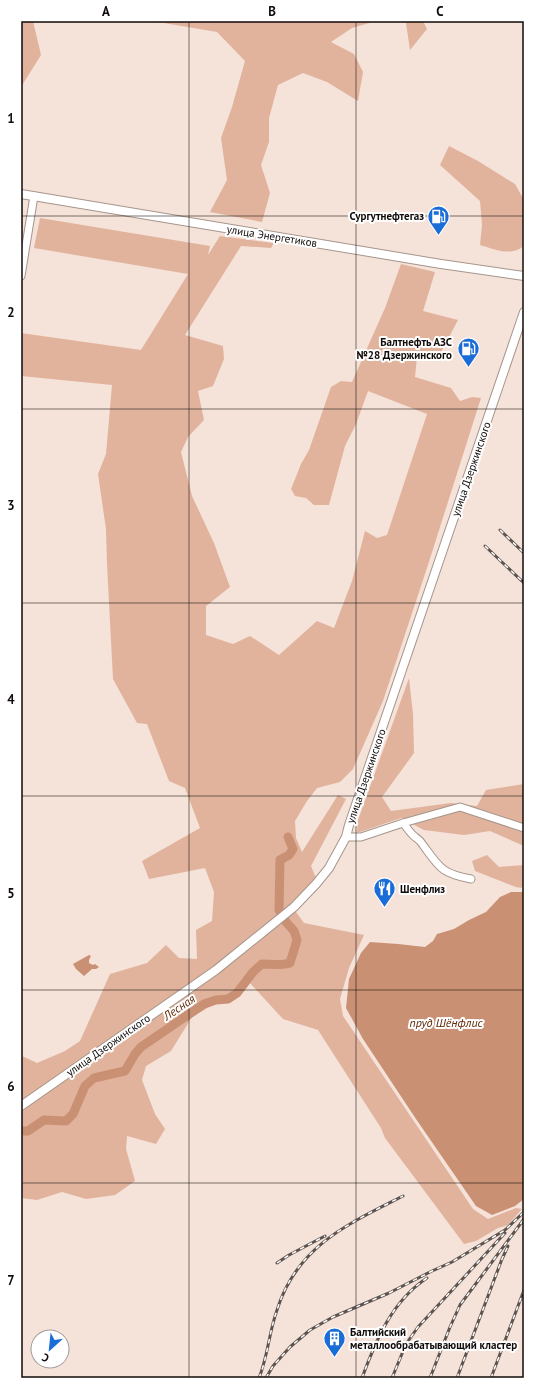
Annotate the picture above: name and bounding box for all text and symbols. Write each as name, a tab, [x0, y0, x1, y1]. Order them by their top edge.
text: A	[102, 3, 110, 20]
text: B	[268, 3, 276, 20]
text: C	[436, 3, 444, 20]
text: 1	[7, 110, 15, 127]
fuel station icon: Сургутнефтегаз	[426, 203, 452, 236]
place label: Сургутнефтегаз	[350, 209, 424, 223]
street label: улица Энергетиков	[226, 222, 318, 250]
text: 2	[7, 304, 15, 321]
place label: Балтнефть АЗС №28 Дзержинского	[356, 335, 452, 362]
fuel station icon: Балтнефть АЗС №28 Дзержинского	[455, 335, 481, 368]
street label: улица Дзержинского	[448, 420, 494, 518]
text: 3	[7, 497, 15, 514]
text: 4	[7, 691, 15, 708]
street label: улица Дзержинского	[343, 727, 389, 825]
restaurant icon: Шенфлиз	[372, 876, 398, 909]
place label: Шенфлиз	[400, 882, 445, 896]
text: 5	[7, 885, 15, 902]
water label: Лесная	[159, 991, 198, 1024]
street label: улица Дзержинского	[63, 1011, 153, 1079]
water label: пруд Шёнфлис	[409, 1015, 484, 1030]
text: 6	[7, 1078, 15, 1095]
text: 7	[7, 1272, 15, 1289]
building icon: Балтийский металлообрабатывающий кластер	[322, 1325, 348, 1358]
place label: Балтийский металлообрабатывающий кластер	[350, 1325, 517, 1352]
north arrow	[30, 1329, 70, 1369]
text: С	[40, 1350, 51, 1366]

